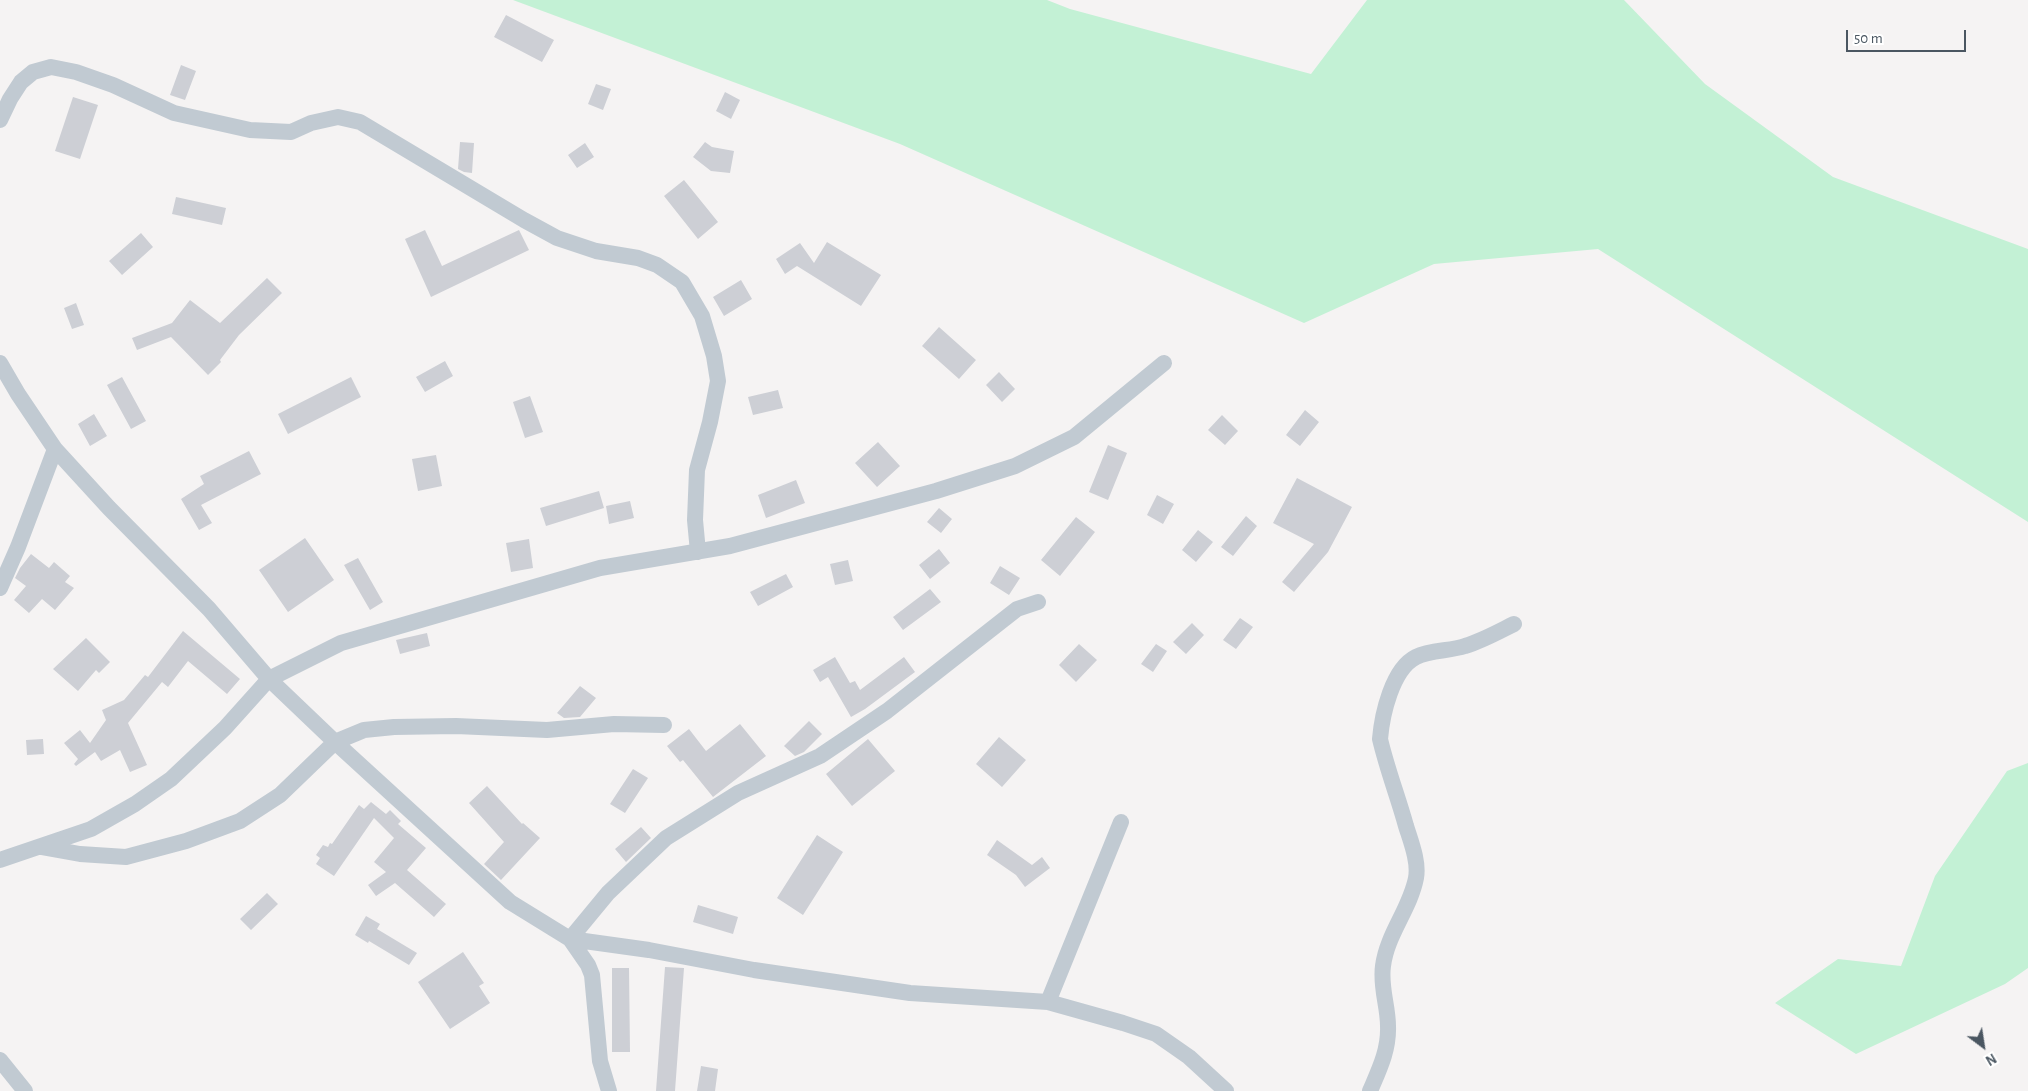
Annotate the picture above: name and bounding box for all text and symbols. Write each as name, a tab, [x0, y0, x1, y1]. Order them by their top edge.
scale bar	[1848, 20, 1968, 52]
text: 50 m	[1854, 31, 1883, 46]
north arrow	[1958, 1021, 2008, 1071]
text: N	[1983, 1050, 1999, 1067]

